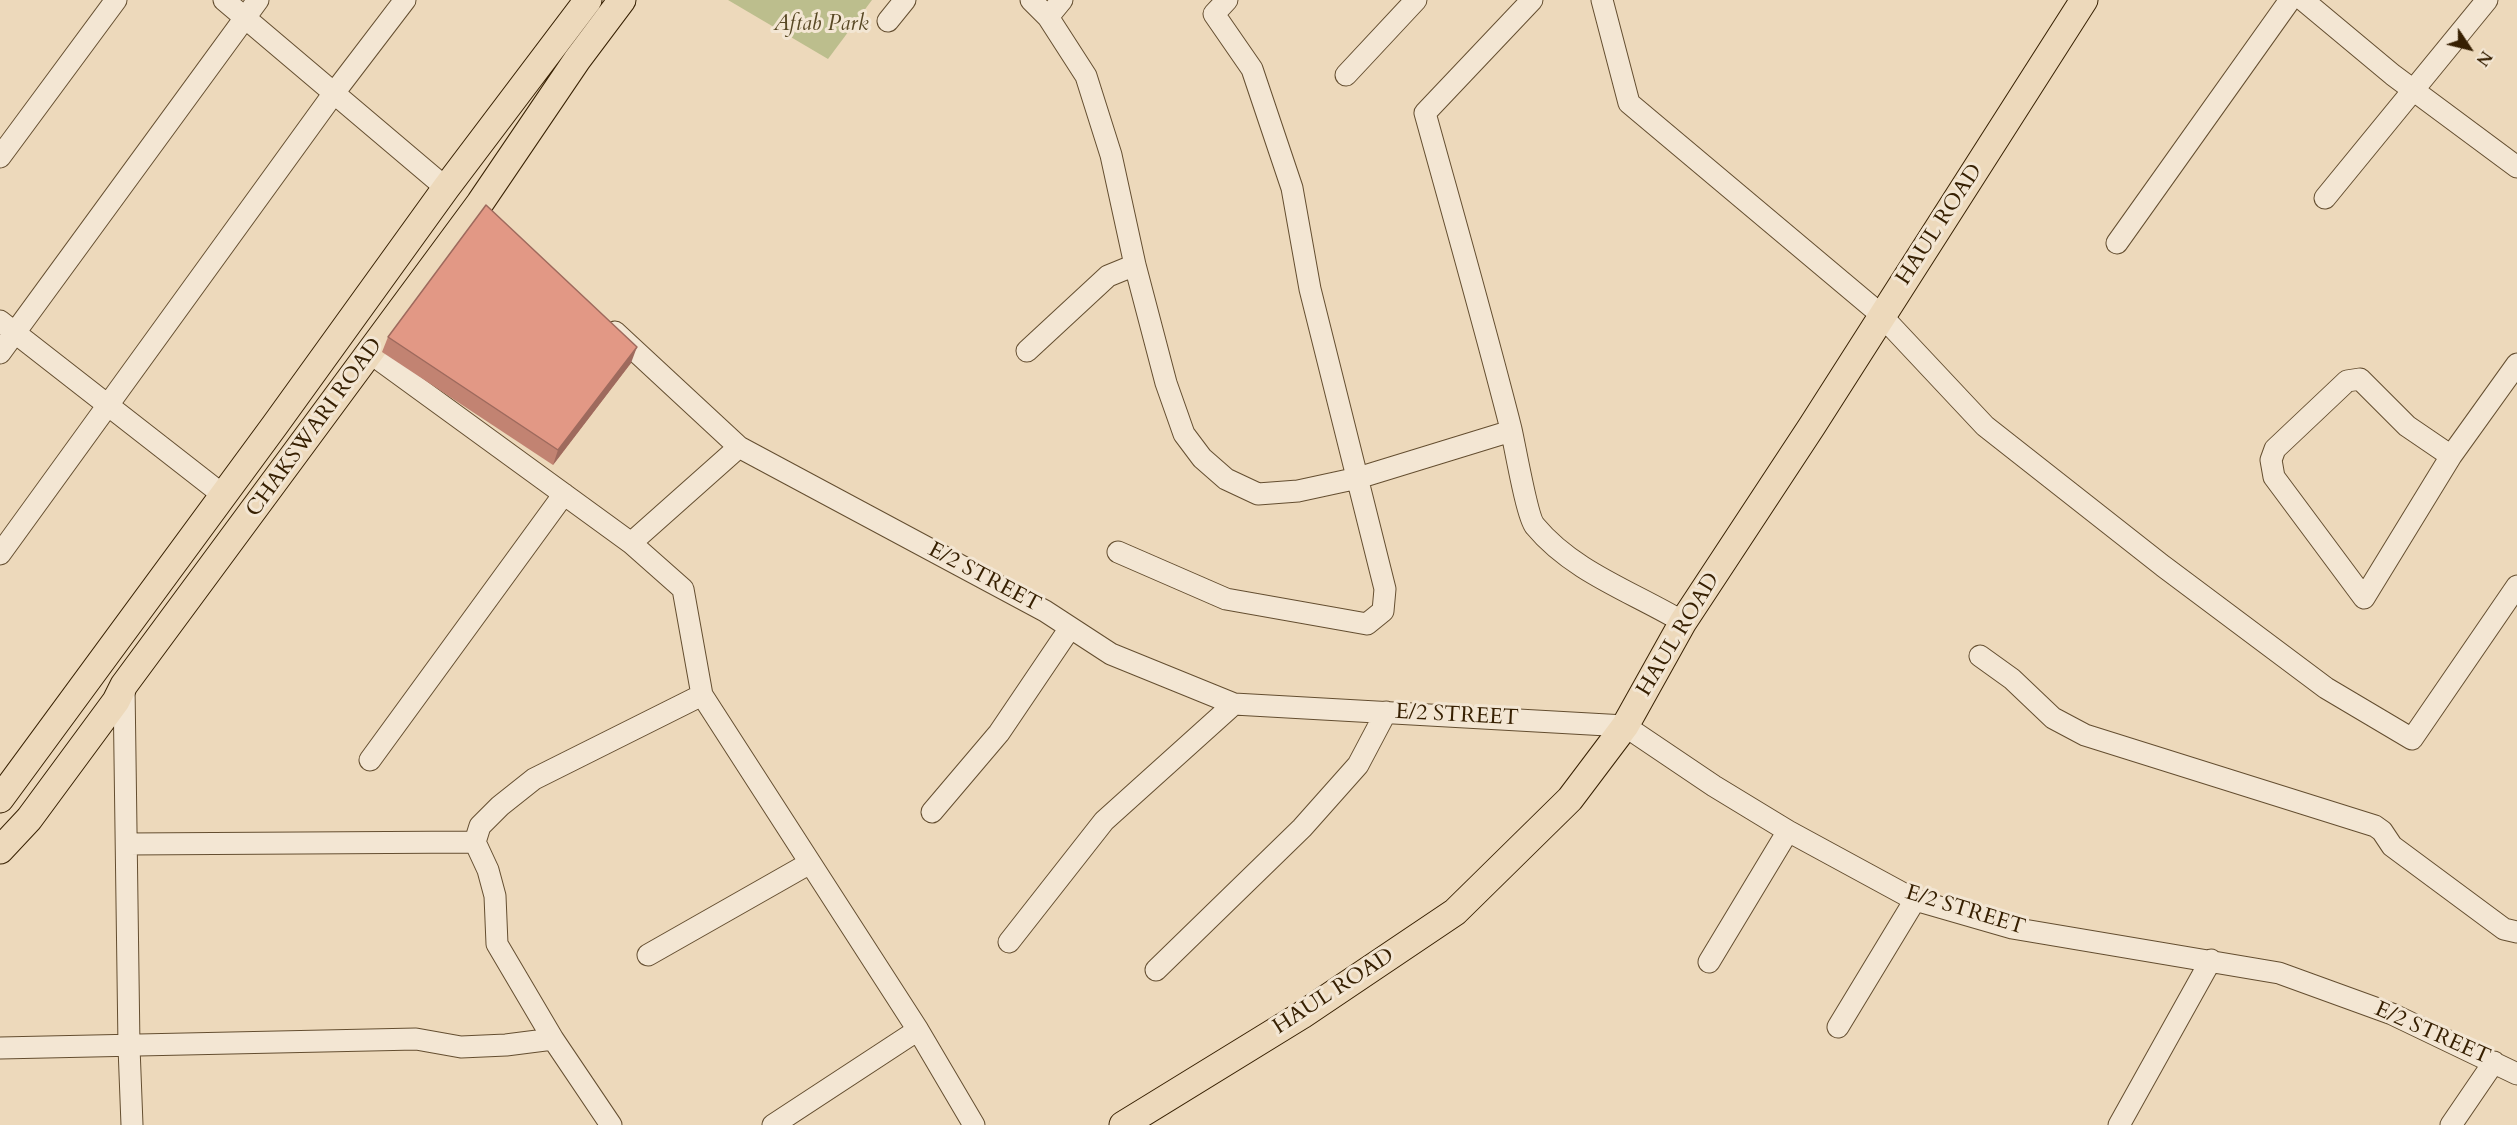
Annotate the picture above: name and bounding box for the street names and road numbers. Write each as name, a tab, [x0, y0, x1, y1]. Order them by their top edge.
street label: HAUL ROAD	[1891, 160, 1989, 290]
street label: CHAKSWARI ROAD	[241, 333, 389, 523]
street label: E/2 STREET	[923, 537, 1045, 619]
street label: HAUL ROAD	[1632, 569, 1726, 701]
street label: E/2 STREET	[1395, 700, 1519, 732]
street label: E/2 STREET	[1902, 880, 2028, 942]
street label: HAUL ROAD	[1269, 943, 1399, 1041]
street label: E/2 STREET	[2370, 997, 2494, 1071]

